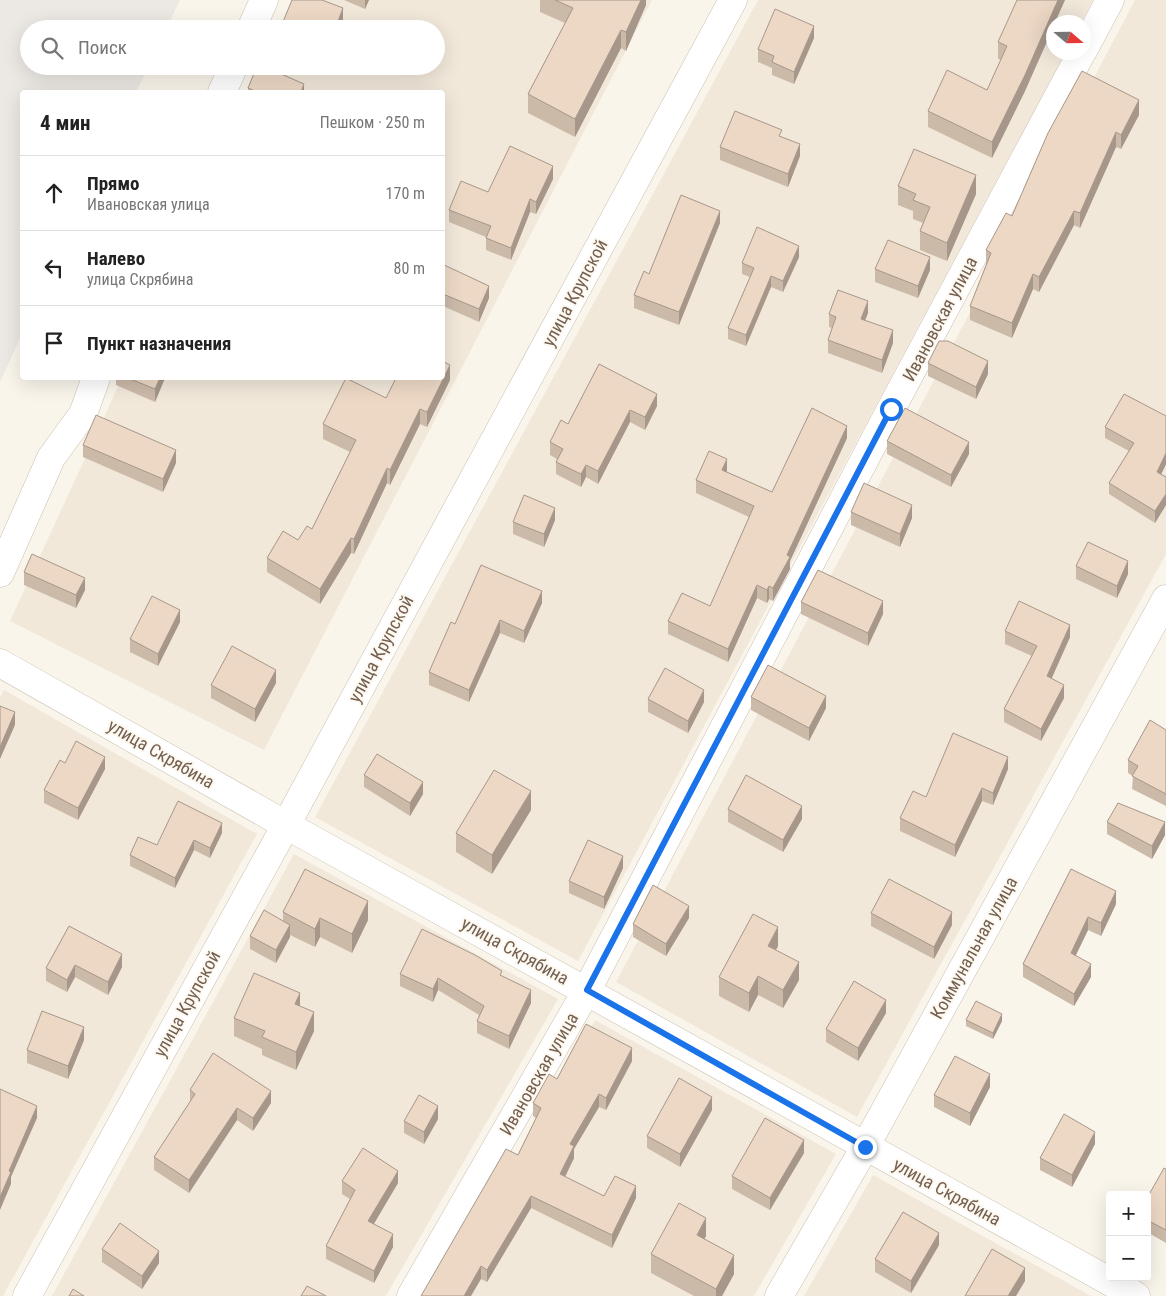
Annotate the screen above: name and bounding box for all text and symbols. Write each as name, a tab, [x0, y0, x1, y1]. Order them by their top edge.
north arrow	[1046, 15, 1091, 60]
search box	[20, 20, 445, 75]
icon: search	[38, 34, 66, 62]
text: Поиск	[78, 36, 127, 59]
text: 4 мин	[40, 111, 90, 135]
text: Пешком · 250 m	[320, 113, 425, 132]
text: Прямо	[87, 172, 140, 195]
icon: ahead	[40, 179, 68, 207]
text: 170 m	[386, 184, 425, 203]
text: Ивановская улица	[87, 195, 210, 214]
street label: улица Крупской	[538, 236, 612, 350]
text: Налево	[87, 247, 145, 270]
street label: Ивановская улица	[898, 253, 981, 385]
icon: left	[40, 254, 68, 282]
text: 80 m	[393, 259, 425, 278]
text: улица Скрябина	[87, 270, 193, 289]
icon: arrive	[40, 329, 68, 357]
text: Пункт назначения	[87, 332, 231, 355]
route start	[880, 398, 903, 421]
street label: улица Крупской	[344, 592, 418, 706]
street label: улица Скрябина	[104, 715, 218, 793]
street label: Коммунальная улица	[926, 873, 1021, 1023]
street label: улица Скрябина	[458, 912, 573, 989]
street label: улица Крупской	[149, 947, 224, 1060]
street label: Ивановская улица	[495, 1009, 582, 1139]
route end	[854, 1136, 877, 1159]
street label: улица Скрябина	[890, 1153, 1005, 1230]
map controls	[1106, 1191, 1151, 1281]
button: +	[1106, 1191, 1151, 1236]
button: −	[1106, 1236, 1151, 1281]

